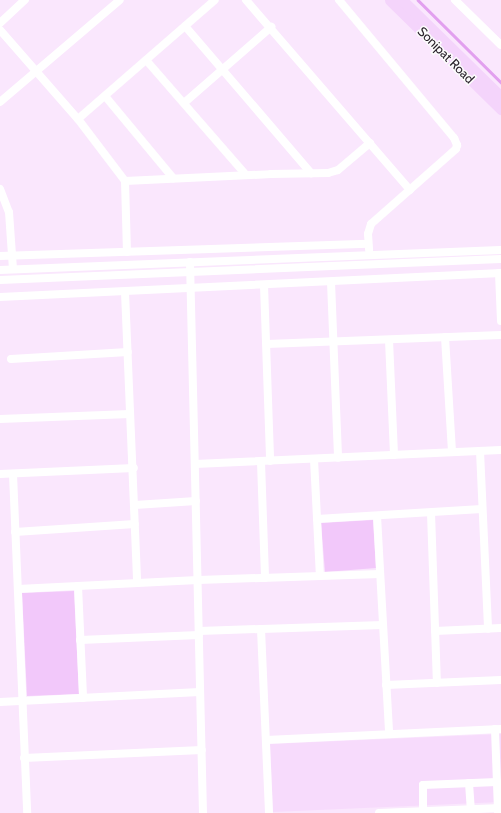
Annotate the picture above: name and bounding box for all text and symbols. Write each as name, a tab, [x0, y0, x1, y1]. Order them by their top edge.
street label: Sonipat Road	[414, 23, 478, 87]

